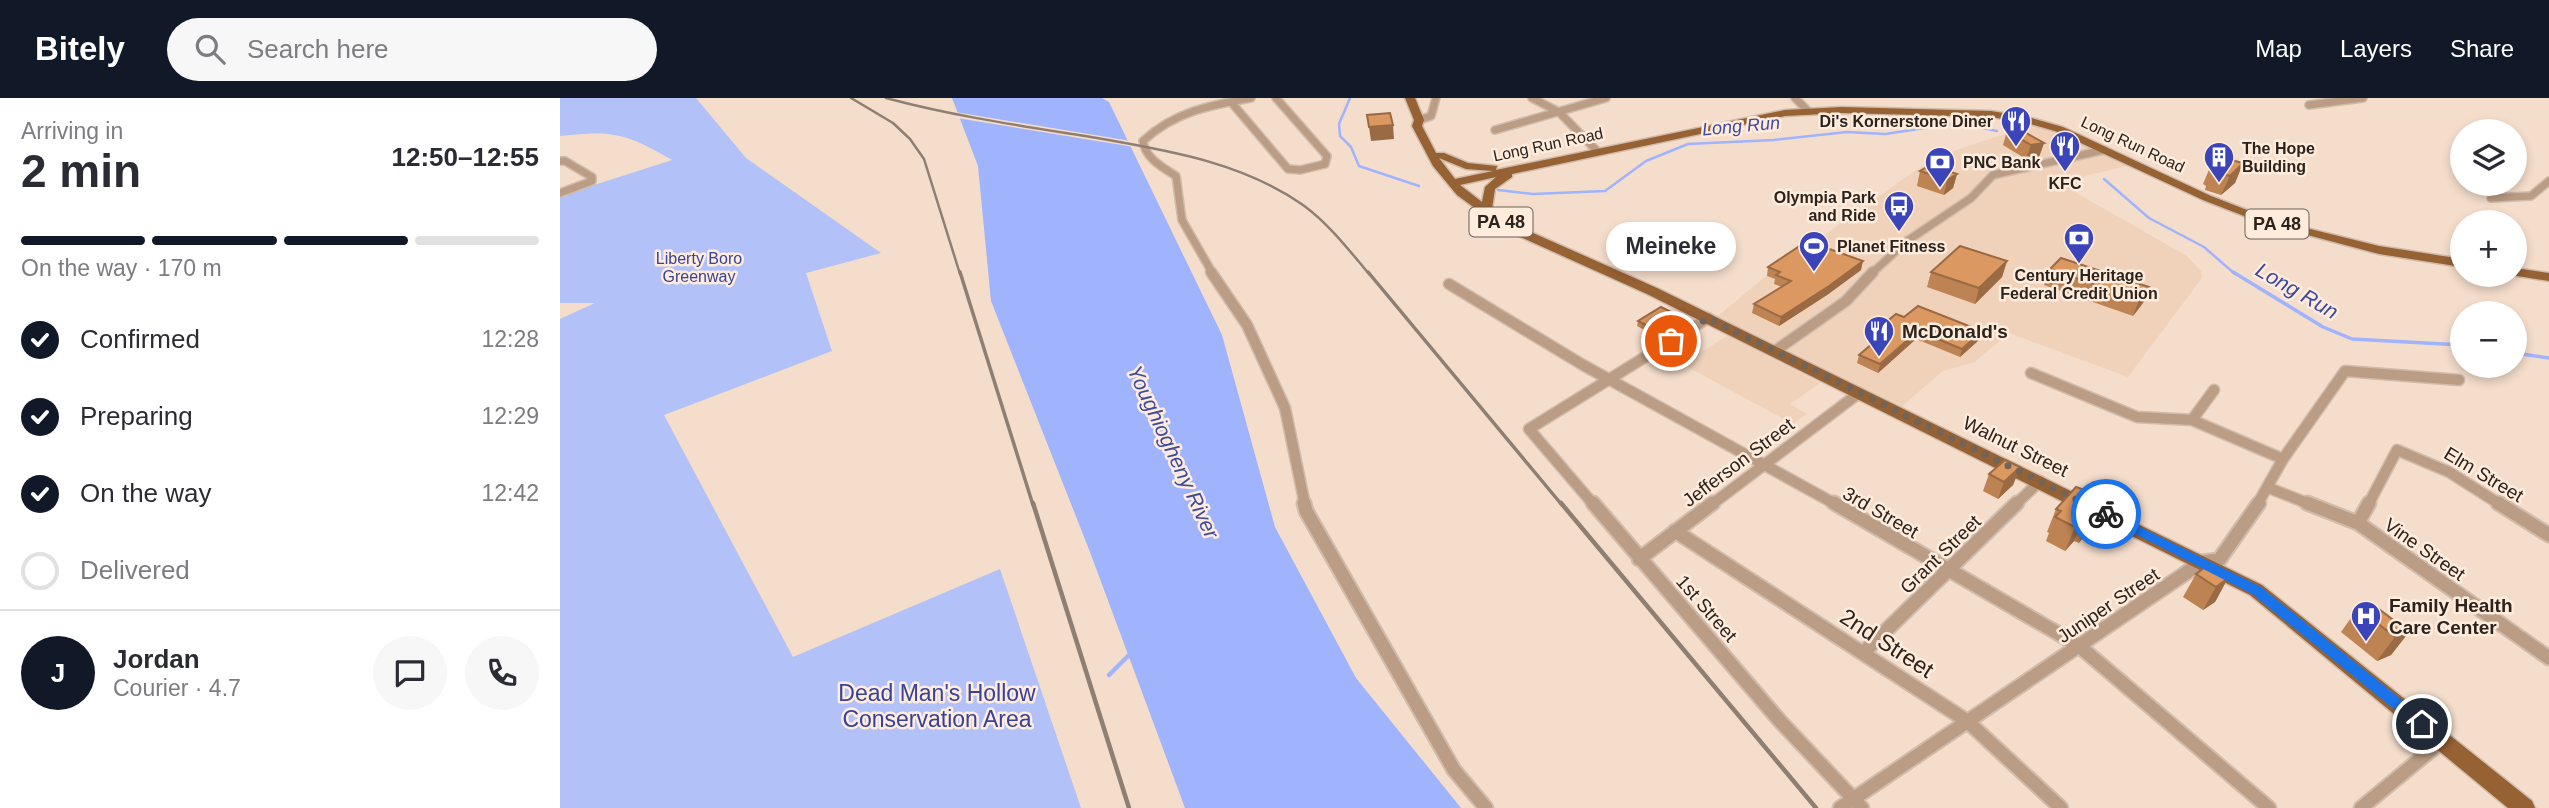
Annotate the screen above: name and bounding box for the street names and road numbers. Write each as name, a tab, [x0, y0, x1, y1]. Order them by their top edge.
street label: Long Run Road	[2078, 113, 2187, 176]
street label: Long Run Road	[1492, 125, 1605, 164]
road number: PA 48	[1469, 208, 1532, 237]
road number: PA 48	[2246, 210, 2308, 238]
street label: Walnut Street	[1960, 412, 2072, 481]
street label: Jefferson Street	[1679, 413, 1799, 511]
street label: Elm Street	[2440, 443, 2528, 507]
street label: 3rd Street	[1839, 482, 1923, 543]
street label: Grant Street	[1896, 510, 1985, 598]
street label: Vine Street	[2380, 514, 2470, 585]
street label: Juniper Street	[2053, 563, 2164, 647]
street label: 1st Street	[1672, 571, 1742, 646]
street label: 2nd Street	[1835, 603, 1939, 683]

